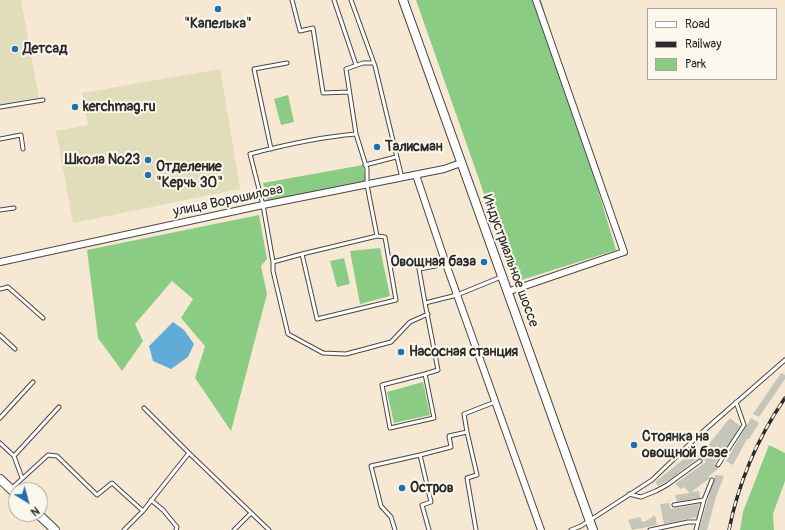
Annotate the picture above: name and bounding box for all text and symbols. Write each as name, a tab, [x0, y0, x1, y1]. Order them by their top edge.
marker: "Капелька"	[213, 4, 223, 14]
legend	[647, 8, 777, 80]
place label: "Капелька"	[184, 16, 252, 32]
text: Road	[685, 17, 710, 32]
text: Railway	[685, 37, 721, 52]
place label: Детсад	[23, 41, 67, 57]
marker: Детсад	[10, 44, 20, 54]
text: Park	[685, 57, 706, 72]
place label: kerchmag.ru	[83, 99, 156, 115]
marker: kerchmag.ru	[70, 102, 80, 112]
place label: Талисман	[385, 139, 443, 155]
marker: Талисман	[372, 142, 382, 152]
place label: Школа №23	[65, 152, 140, 168]
marker: Школа №23	[143, 155, 153, 165]
place label: Отделение "Керчь 30"	[156, 159, 223, 192]
marker: Отделение "Керчь 30"	[143, 170, 153, 180]
street label: улица Ворошилова	[172, 181, 284, 221]
street label: Индустриальное шоссе	[478, 192, 542, 330]
place label: Овощная база	[390, 254, 476, 270]
marker: Овощная база	[479, 257, 489, 267]
place label: Насосная станция	[409, 344, 518, 360]
marker: Насосная станция	[396, 347, 406, 357]
place label: Стоянка на овощной базе	[642, 429, 728, 462]
marker: Стоянка на овощной базе	[629, 440, 639, 450]
place label: Остров	[410, 480, 454, 496]
north arrow	[8, 482, 48, 522]
marker: Остров	[397, 483, 407, 493]
text: N	[28, 504, 42, 519]

